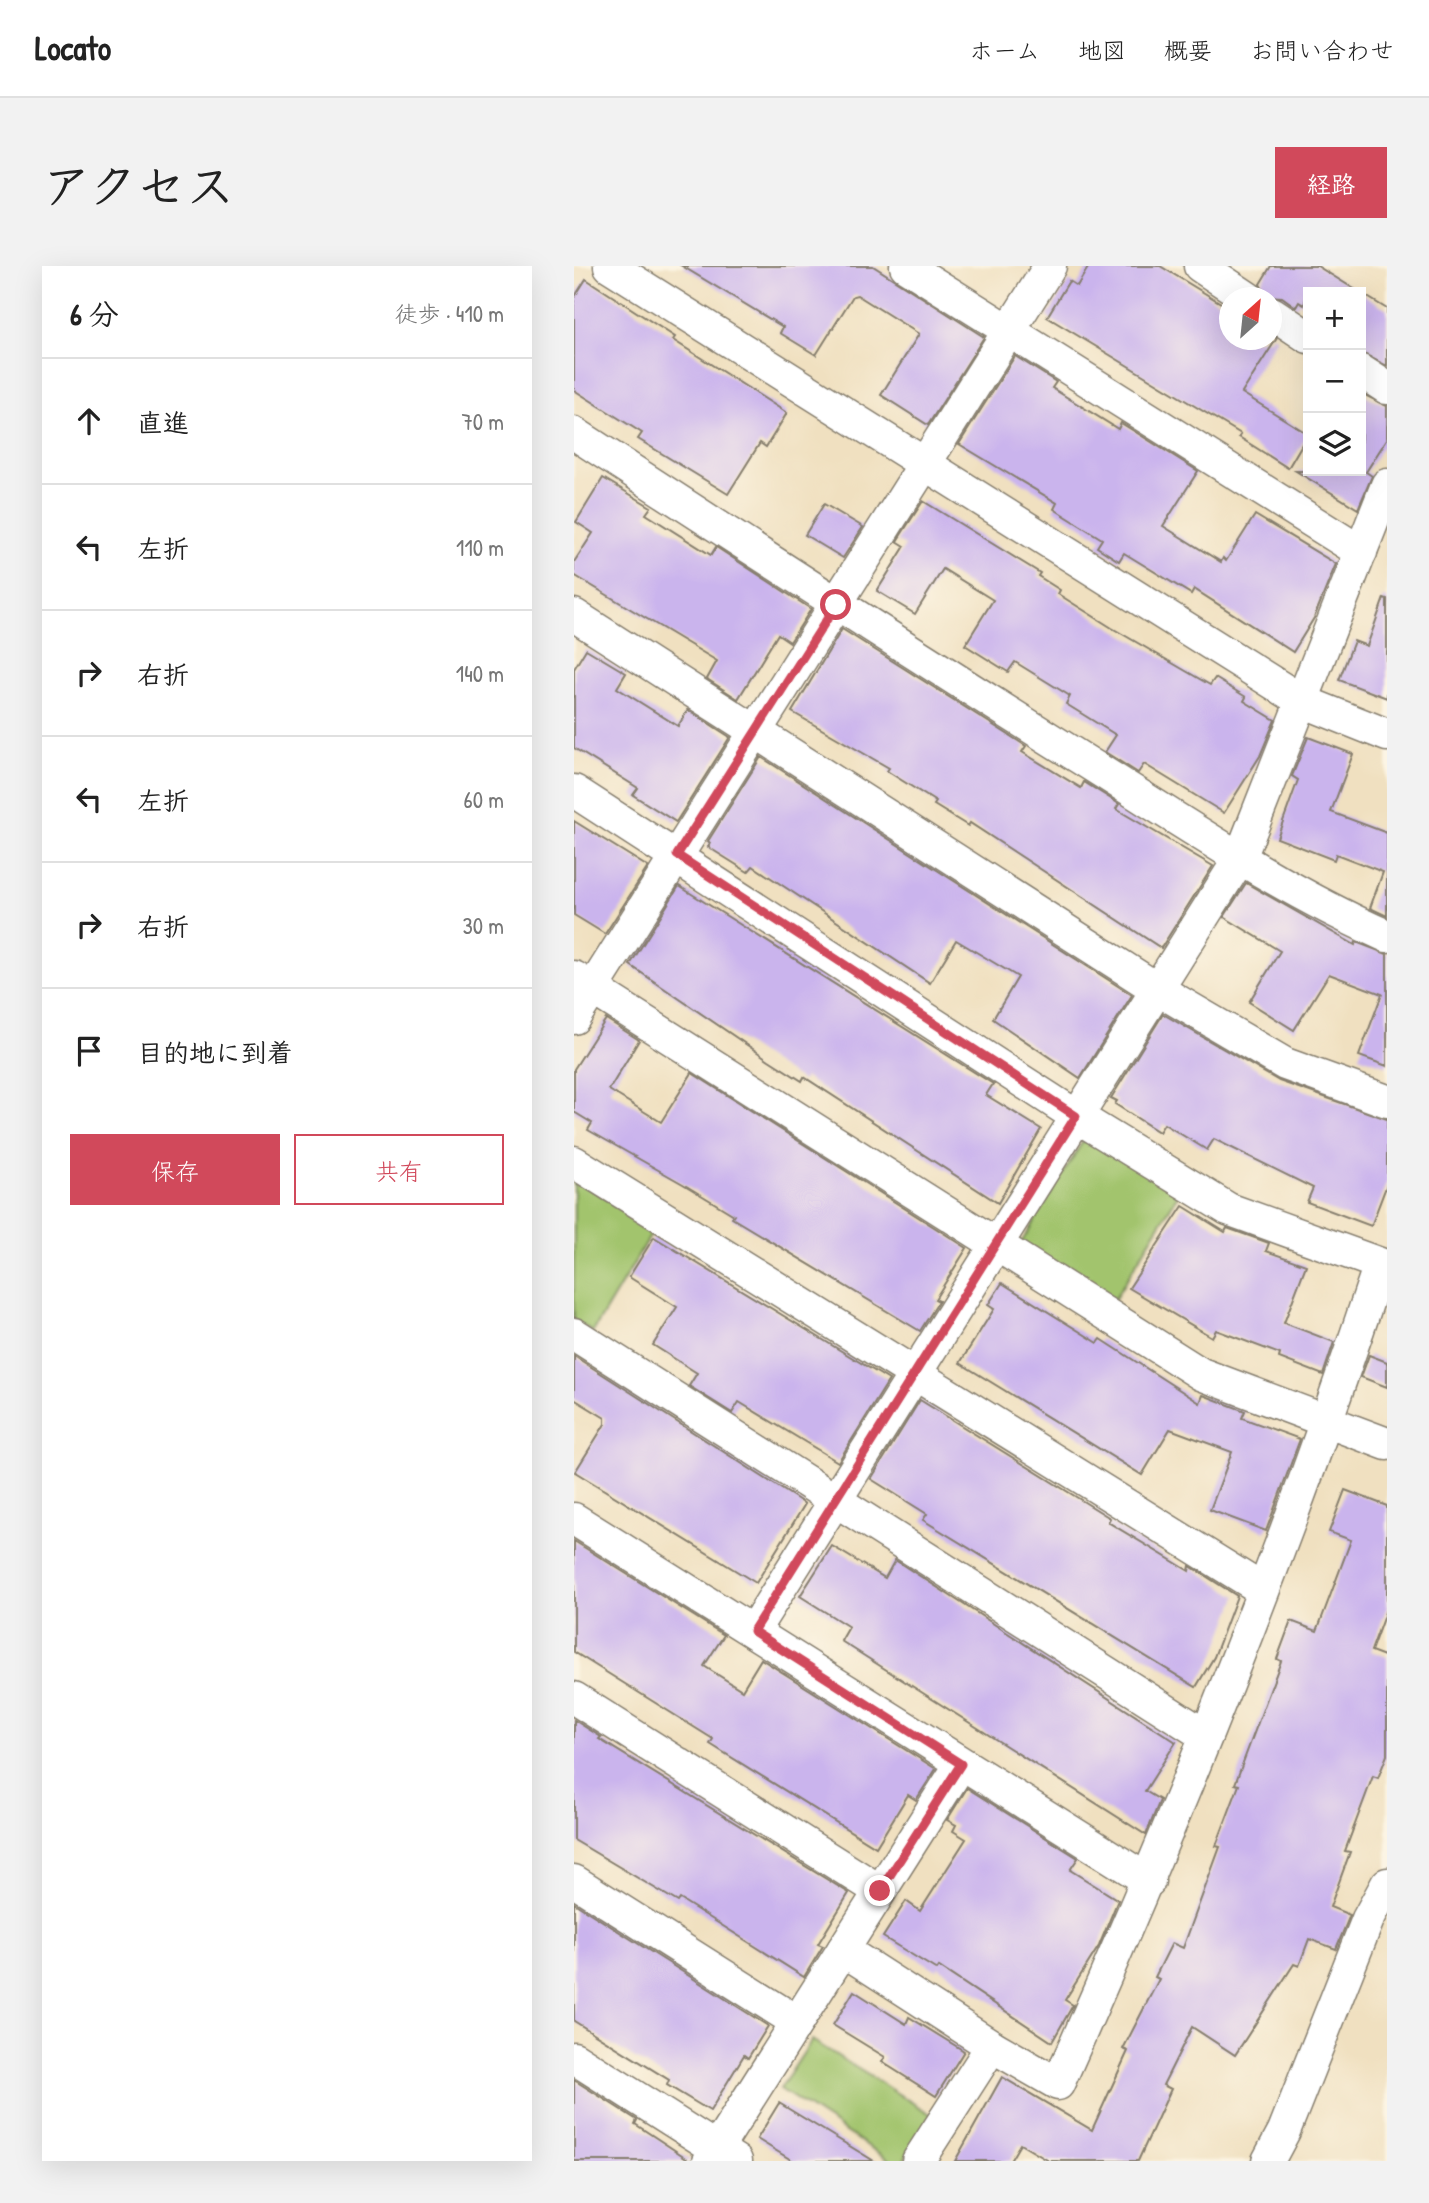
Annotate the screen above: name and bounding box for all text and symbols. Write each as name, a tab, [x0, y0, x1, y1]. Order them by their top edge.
text: Locato	[35, 26, 111, 70]
text: ホーム	[969, 34, 1040, 66]
text: 地図	[1078, 34, 1126, 66]
text: 概要	[1164, 34, 1212, 66]
text: お問い合わせ	[1250, 34, 1394, 66]
button: 経路	[1275, 147, 1387, 218]
text: アクセス	[42, 152, 235, 218]
north arrow	[1219, 287, 1282, 350]
map controls	[1303, 287, 1366, 476]
button: +	[1303, 287, 1366, 350]
text: 6 分	[70, 294, 119, 334]
text: 徒歩 · 410 m	[395, 298, 504, 329]
button: −	[1303, 350, 1366, 413]
icon: ahead	[70, 402, 108, 440]
text: 直進	[137, 405, 189, 440]
text: 70 m	[461, 406, 504, 437]
button: layers	[1303, 413, 1366, 476]
icon: left	[70, 528, 108, 566]
text: 左折	[137, 531, 189, 566]
text: 110 m	[456, 532, 504, 563]
route start	[820, 589, 851, 620]
icon: right	[70, 654, 108, 692]
text: 右折	[137, 657, 189, 692]
text: 140 m	[456, 658, 504, 689]
icon: left	[70, 780, 108, 818]
text: 左折	[137, 783, 189, 818]
text: 60 m	[464, 784, 504, 815]
icon: right	[70, 906, 108, 944]
text: 右折	[137, 909, 189, 944]
text: 30 m	[462, 910, 504, 941]
icon: arrive	[70, 1032, 108, 1070]
text: 目的地に到着	[137, 1035, 293, 1070]
button: 保存	[70, 1134, 280, 1205]
button: 共有	[294, 1134, 504, 1205]
route end	[864, 1875, 895, 1906]

